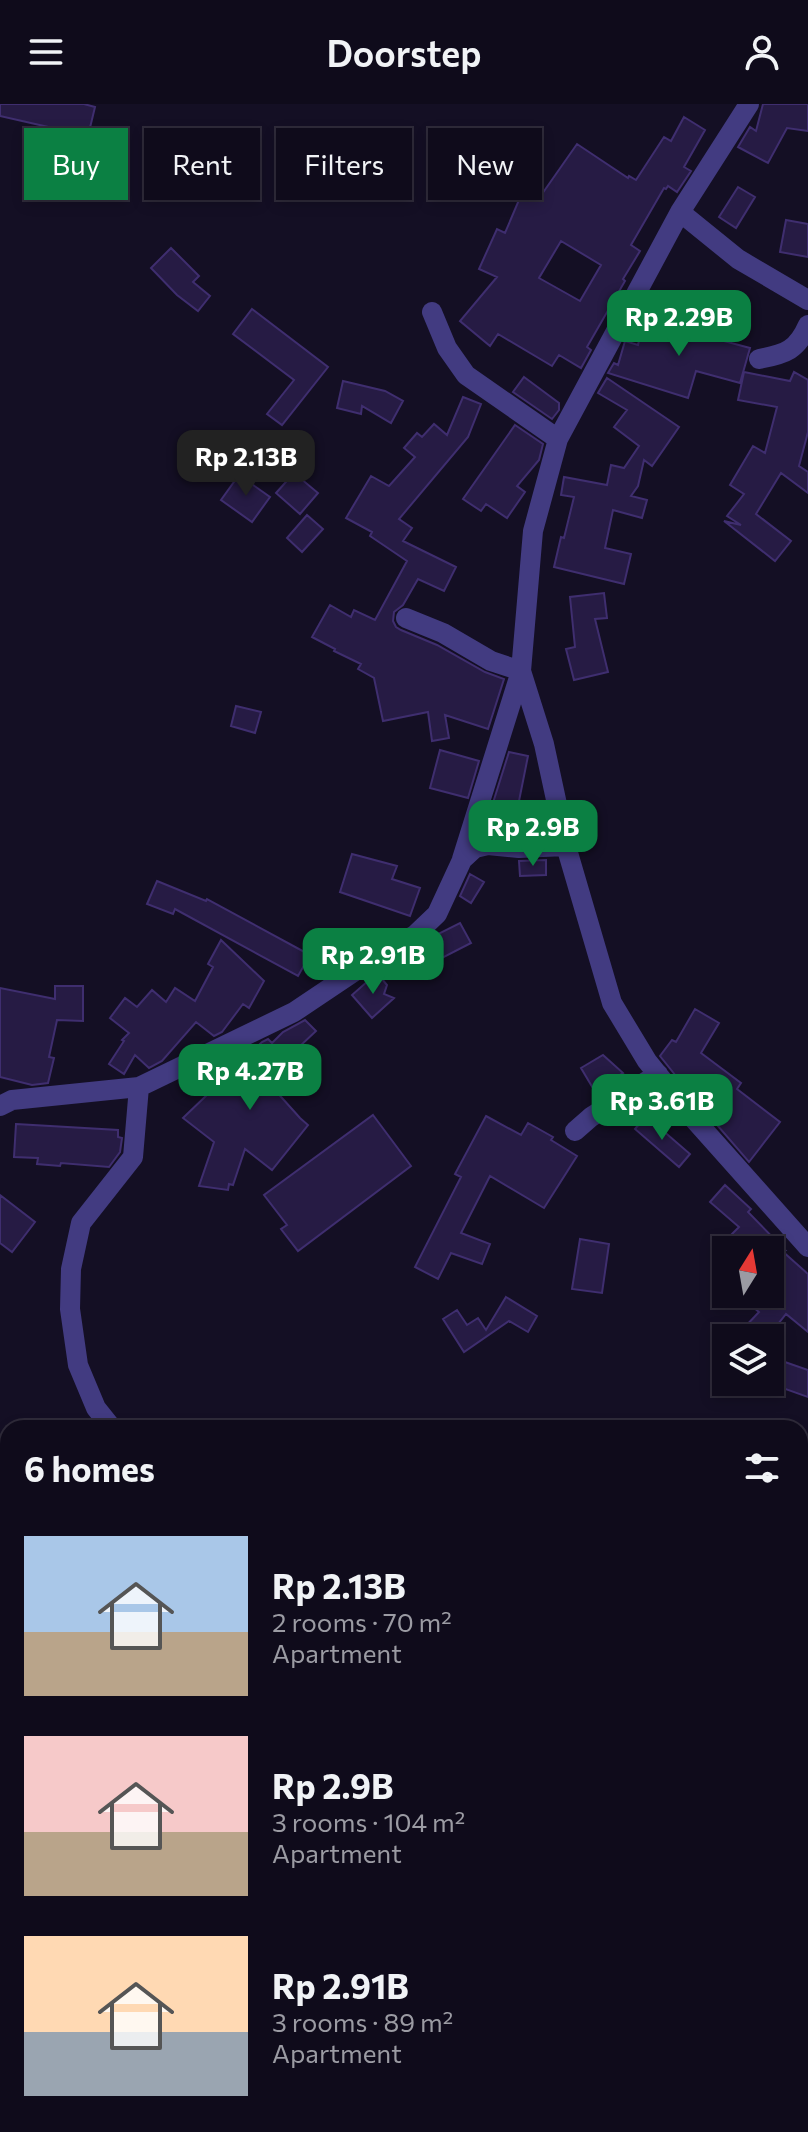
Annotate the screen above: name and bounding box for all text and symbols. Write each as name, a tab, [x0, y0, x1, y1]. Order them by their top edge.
icon: menu	[24, 30, 68, 74]
text: Doorstep	[326, 30, 482, 74]
icon: person	[740, 30, 784, 74]
chip: Buy	[24, 128, 128, 200]
chip: Rent	[144, 128, 260, 200]
chip: Filters	[276, 128, 412, 200]
chip: New	[428, 128, 542, 200]
pin: Rp 2.29B	[596, 290, 762, 358]
text: Rp 2.29B	[625, 300, 733, 331]
pin: Rp 2.13B	[163, 430, 329, 498]
text: Rp 2.13B	[195, 440, 297, 471]
pin: Rp 2.9B	[459, 800, 607, 868]
text: Rp 2.9B	[487, 810, 579, 841]
pin: Rp 2.91B	[290, 928, 456, 996]
text: Rp 2.91B	[321, 938, 425, 969]
pin: Rp 4.27B	[167, 1044, 333, 1112]
text: Rp 4.27B	[196, 1054, 304, 1085]
pin: Rp 3.61B	[579, 1074, 745, 1142]
text: Rp 3.61B	[610, 1084, 714, 1115]
north arrow	[712, 1236, 784, 1308]
map controls	[712, 1236, 784, 1396]
button: layers	[712, 1324, 784, 1396]
icon: filters	[740, 1446, 784, 1490]
text: 6 homes	[24, 1447, 155, 1489]
text: Rp 2.13B	[272, 1564, 406, 1606]
icon: home	[88, 1568, 184, 1664]
text: 2 rooms · 70 m²	[272, 1606, 452, 1637]
text: Apartment	[272, 1637, 402, 1668]
text: Rp 2.9B	[272, 1764, 394, 1806]
icon: home	[88, 1768, 184, 1864]
text: 3 rooms · 104 m²	[272, 1806, 465, 1837]
text: Apartment	[272, 1837, 402, 1868]
text: Rp 2.91B	[272, 1964, 409, 2006]
icon: home	[88, 1968, 184, 2064]
text: 3 rooms · 89 m²	[272, 2006, 453, 2037]
text: Apartment	[272, 2037, 402, 2068]

